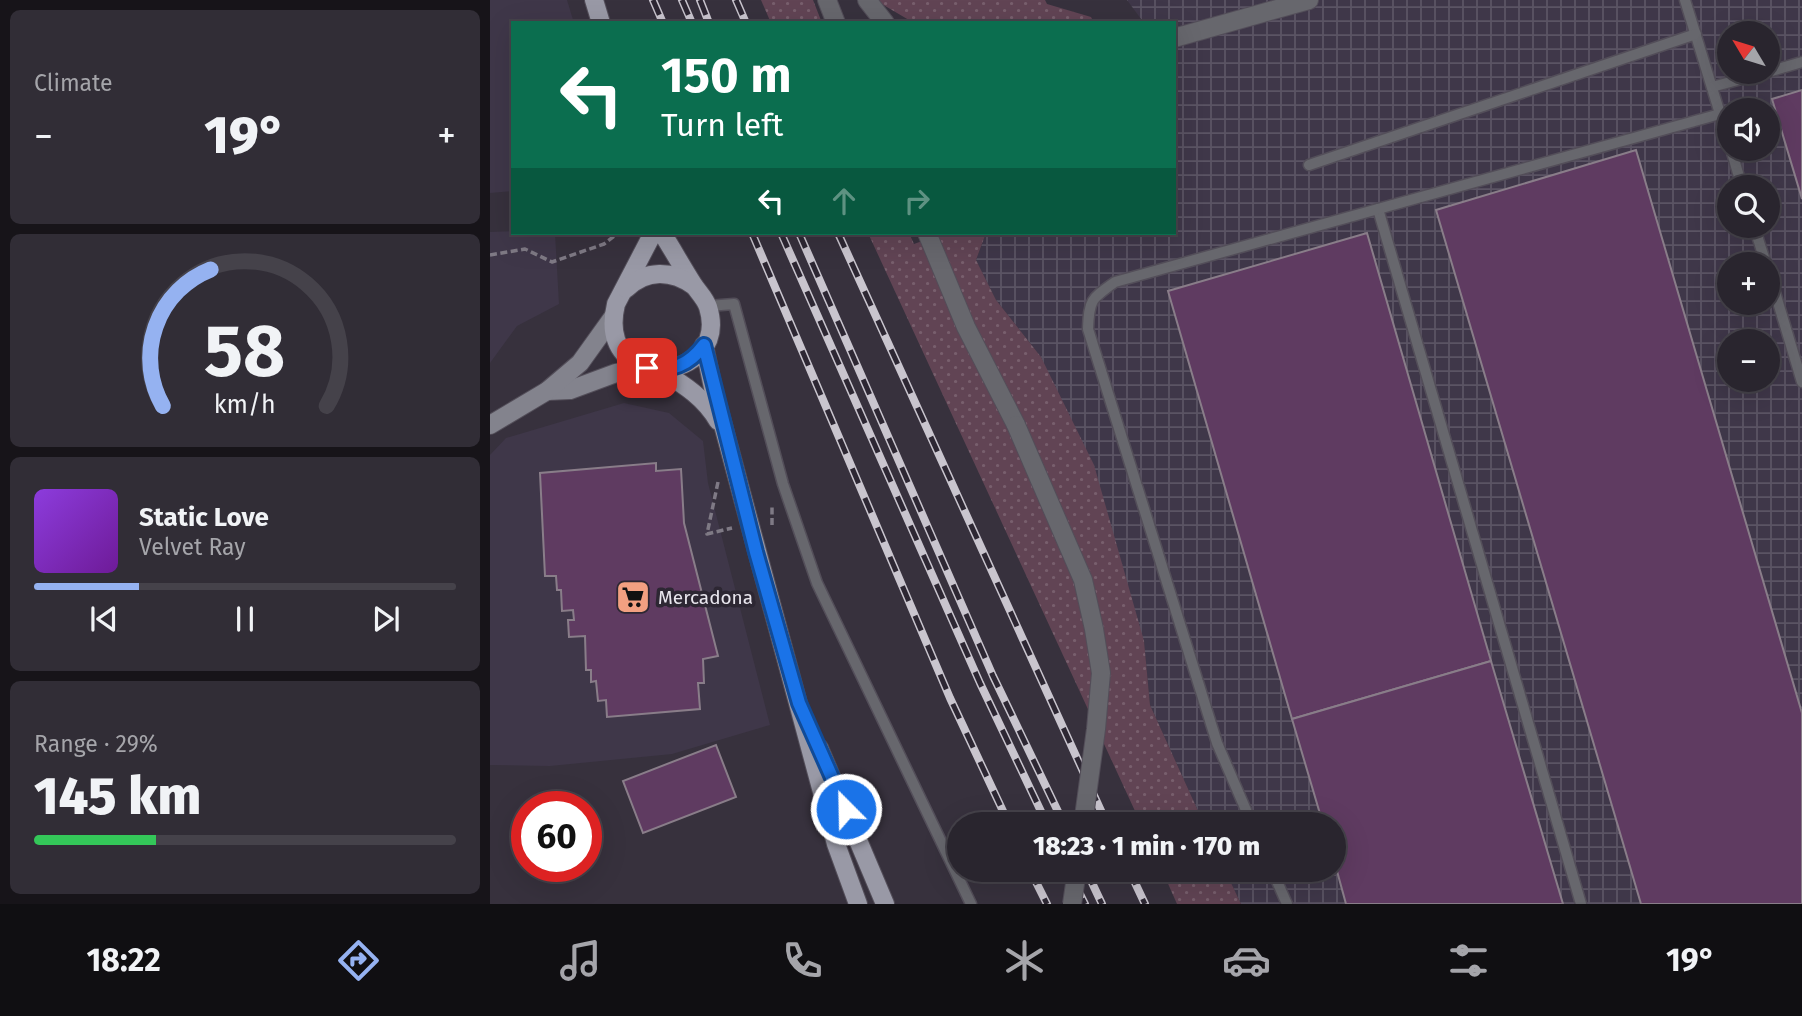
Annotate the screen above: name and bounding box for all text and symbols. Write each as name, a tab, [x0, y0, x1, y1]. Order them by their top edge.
north arrow	[1717, 21, 1780, 84]
map controls	[1717, 21, 1780, 392]
text: 150 m	[661, 46, 792, 105]
icon: left	[546, 49, 637, 140]
text: Climate	[34, 69, 113, 97]
button: sound	[1717, 98, 1780, 161]
text: 19°	[204, 104, 286, 167]
text: Turn left	[661, 106, 783, 144]
text: −	[34, 113, 53, 159]
text: +	[437, 113, 456, 159]
button: search	[1717, 175, 1780, 238]
icon: left	[752, 182, 790, 220]
icon: ahead	[825, 182, 863, 220]
icon: right	[898, 182, 936, 220]
button: +	[1717, 252, 1780, 315]
text: 58	[204, 309, 286, 396]
button: −	[1717, 329, 1780, 392]
pin	[617, 338, 677, 398]
icon: arrive	[628, 349, 666, 387]
text: km/h	[214, 390, 276, 420]
text: Static Love	[139, 502, 269, 533]
text: Velvet Ray	[139, 533, 246, 561]
supermarket icon: Mercadona	[614, 578, 652, 616]
place label: Mercadona	[658, 586, 753, 609]
icon: previous	[85, 600, 123, 638]
icon: pause	[226, 600, 264, 638]
icon: next	[367, 600, 405, 638]
text: Range · 29%	[34, 730, 158, 758]
text: 145 km	[34, 765, 201, 828]
position arrow	[809, 772, 883, 846]
speed limit sign: 60	[511, 791, 602, 882]
text: 18:23 · 1 min · 170 m	[1033, 831, 1260, 862]
icon: directions	[334, 936, 383, 985]
icon: music	[556, 936, 605, 985]
icon: phone	[778, 936, 827, 985]
icon: climate	[1000, 936, 1049, 985]
icon: car	[1222, 936, 1271, 985]
icon: filters	[1444, 936, 1493, 985]
text: 18:22	[87, 941, 161, 979]
text: 19°	[1666, 941, 1715, 979]

